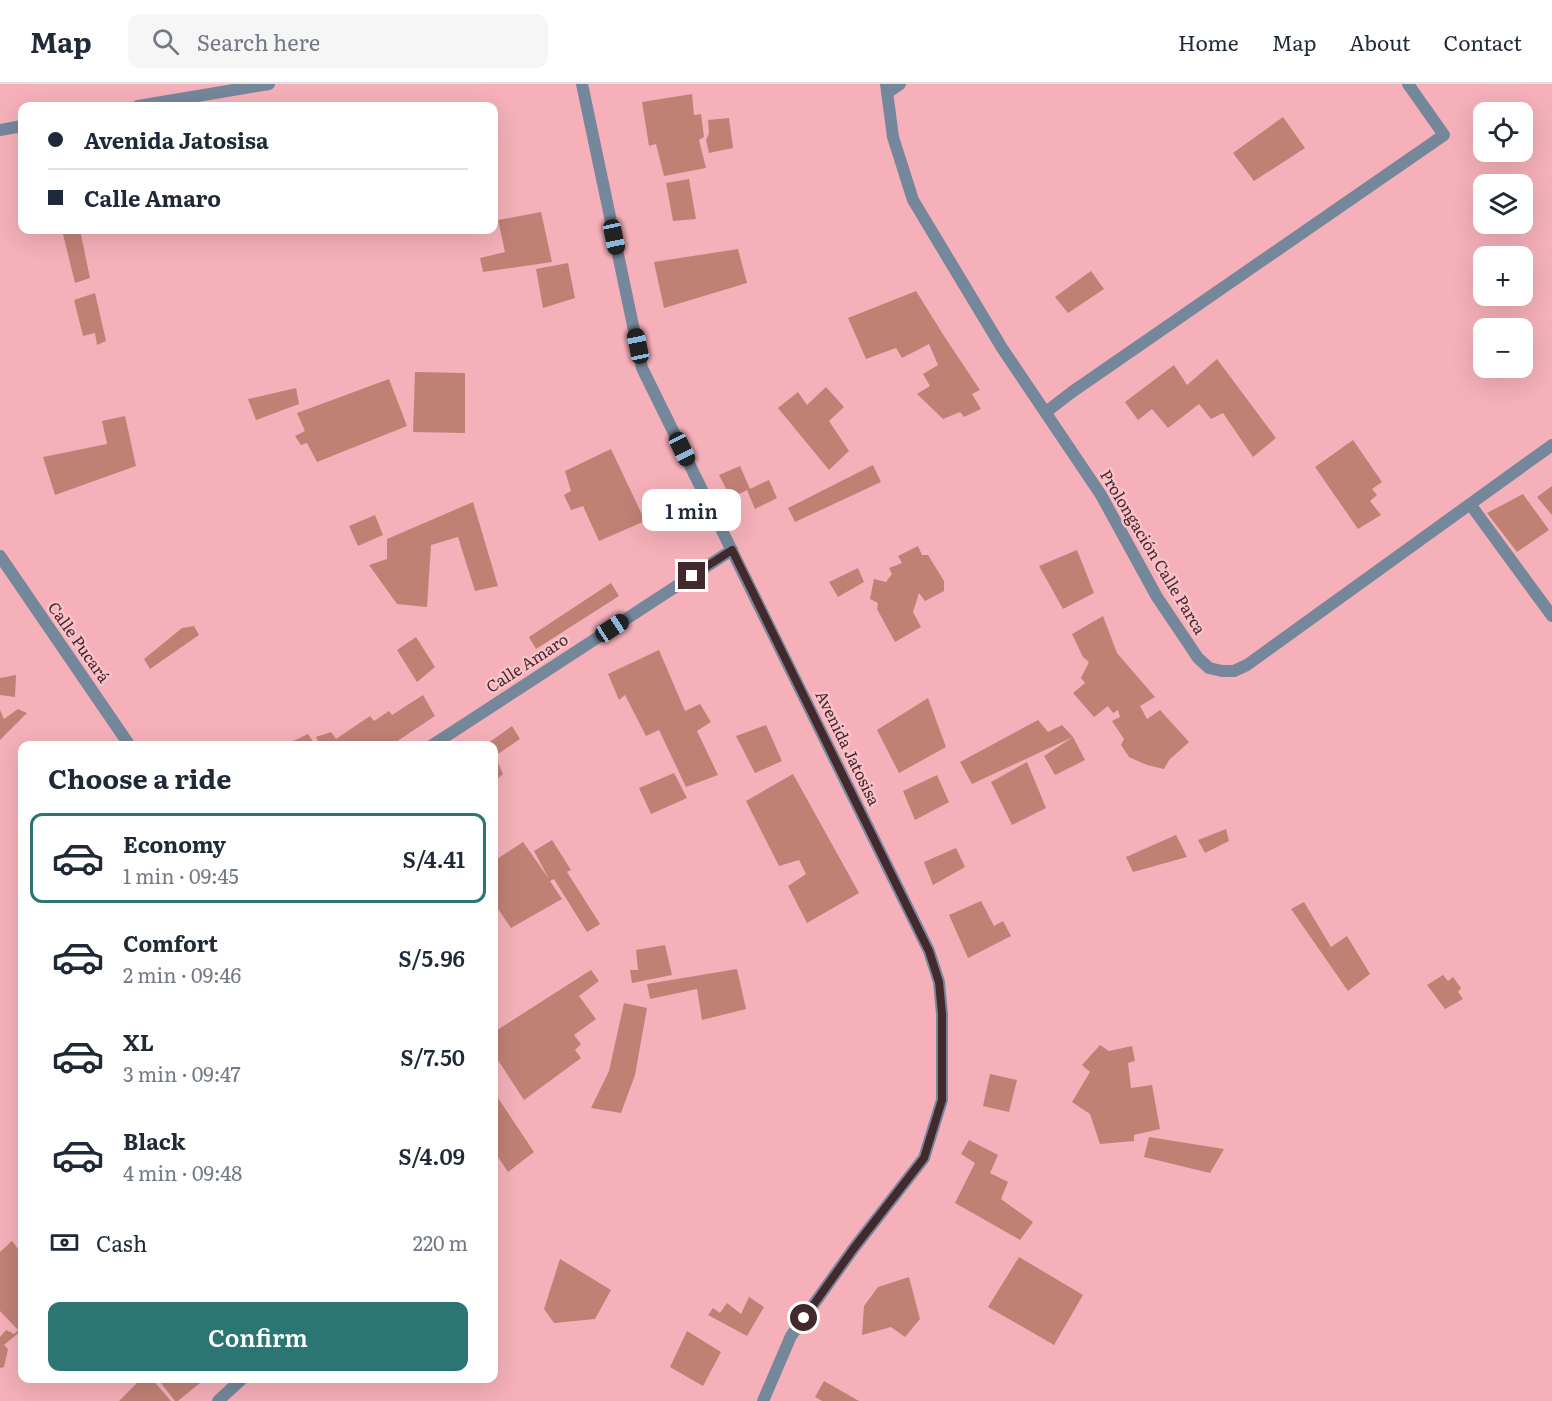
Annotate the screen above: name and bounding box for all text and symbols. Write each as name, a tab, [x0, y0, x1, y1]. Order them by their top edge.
search box	[128, 14, 548, 68]
text: Map	[30, 20, 92, 62]
icon: search	[149, 25, 182, 58]
text: Search here	[197, 25, 320, 58]
text: Home	[1178, 26, 1239, 57]
text: Map	[1272, 26, 1316, 57]
text: About	[1349, 26, 1411, 57]
text: Contact	[1444, 26, 1522, 57]
map controls	[1473, 102, 1533, 378]
button: locate	[1473, 102, 1533, 162]
text: Avenida Jatosisa	[84, 123, 269, 156]
button: layers	[1473, 174, 1533, 234]
text: Calle Amaro	[84, 181, 221, 214]
car	[601, 218, 627, 256]
button: +	[1473, 246, 1533, 306]
button: −	[1473, 318, 1533, 378]
car	[625, 327, 651, 365]
car	[666, 429, 698, 469]
street label: Prolongación Calle Parca	[1095, 464, 1213, 639]
callout: 1 min	[642, 489, 742, 531]
text: 1 min	[665, 495, 718, 525]
route end	[678, 562, 705, 589]
street label: Calle Pucará	[43, 596, 117, 687]
car	[592, 611, 632, 645]
street label: Calle Amaro	[481, 627, 572, 698]
street label: Avenida Jatosisa	[811, 686, 887, 810]
text: Choose a ride	[48, 757, 231, 797]
text: Economy	[123, 827, 226, 860]
icon: car	[51, 831, 105, 885]
text: S/4.41	[403, 842, 465, 875]
text: 1 min · 09:45	[123, 860, 239, 890]
text: Comfort	[123, 926, 218, 959]
icon: car	[51, 930, 105, 984]
text: S/5.96	[398, 941, 465, 974]
text: 2 min · 09:46	[123, 959, 241, 989]
text: XL	[123, 1025, 154, 1058]
icon: car	[51, 1029, 105, 1083]
text: S/7.50	[400, 1040, 465, 1073]
text: 3 min · 09:47	[123, 1058, 241, 1088]
text: Black	[123, 1124, 185, 1157]
icon: car	[51, 1128, 105, 1182]
text: S/4.09	[398, 1139, 465, 1172]
text: 4 min · 09:48	[123, 1157, 242, 1187]
icon: cash	[48, 1226, 81, 1259]
text: Cash	[96, 1226, 147, 1259]
text: 220 m	[413, 1227, 468, 1257]
button: Confirm	[48, 1302, 468, 1371]
route start	[790, 1304, 817, 1331]

